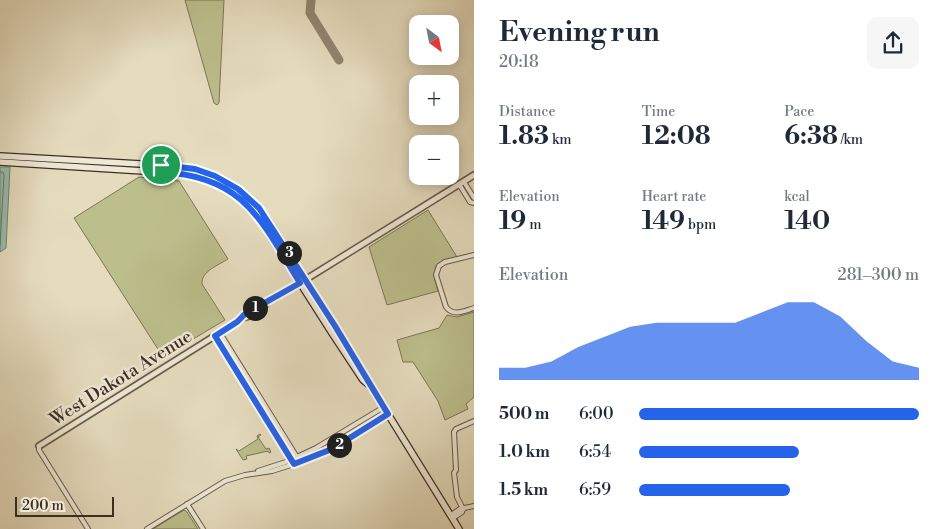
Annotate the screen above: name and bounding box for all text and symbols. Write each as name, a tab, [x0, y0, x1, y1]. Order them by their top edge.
north arrow	[409, 15, 459, 65]
map controls	[409, 15, 459, 185]
text: Evening run	[499, 15, 660, 50]
button: share	[867, 17, 919, 69]
text: 20:18	[499, 52, 539, 72]
button: +	[409, 75, 459, 125]
text: Distance	[499, 103, 556, 121]
text: Time	[642, 103, 675, 121]
text: Pace	[784, 103, 814, 121]
text: 1.83	[499, 121, 549, 152]
text: 12:08	[642, 121, 711, 152]
text: 6:38	[784, 121, 838, 152]
text: km	[549, 131, 572, 149]
text: /km	[838, 131, 863, 149]
button: −	[409, 135, 459, 185]
pin	[140, 144, 182, 186]
icon: arrive	[147, 151, 175, 179]
text: Elevation	[499, 188, 560, 206]
text: Heart rate	[642, 188, 706, 206]
text: kcal	[784, 188, 810, 206]
text: 19	[499, 206, 526, 237]
text: 149	[642, 206, 685, 237]
text: 140	[784, 206, 830, 237]
text: m	[526, 216, 542, 234]
text: bpm	[685, 216, 716, 234]
pin: 3	[276, 240, 302, 266]
text: 3	[285, 244, 294, 262]
text: Elevation	[499, 265, 568, 285]
text: 281–300 m	[838, 265, 919, 285]
pin: 1	[242, 296, 268, 320]
text: 1	[252, 299, 259, 317]
street label: West Dakota Avenue	[45, 325, 196, 432]
text: 500 m	[499, 404, 549, 424]
text: 6:00	[579, 404, 614, 424]
pin: 2	[326, 432, 352, 458]
text: 2	[335, 436, 344, 454]
text: 1.0 km	[499, 442, 550, 462]
text: 6:54	[579, 442, 611, 462]
text: 1.5 km	[499, 480, 548, 500]
text: 6:59	[579, 480, 611, 500]
scale bar	[15, 494, 114, 517]
text: 200 m	[22, 497, 64, 515]

